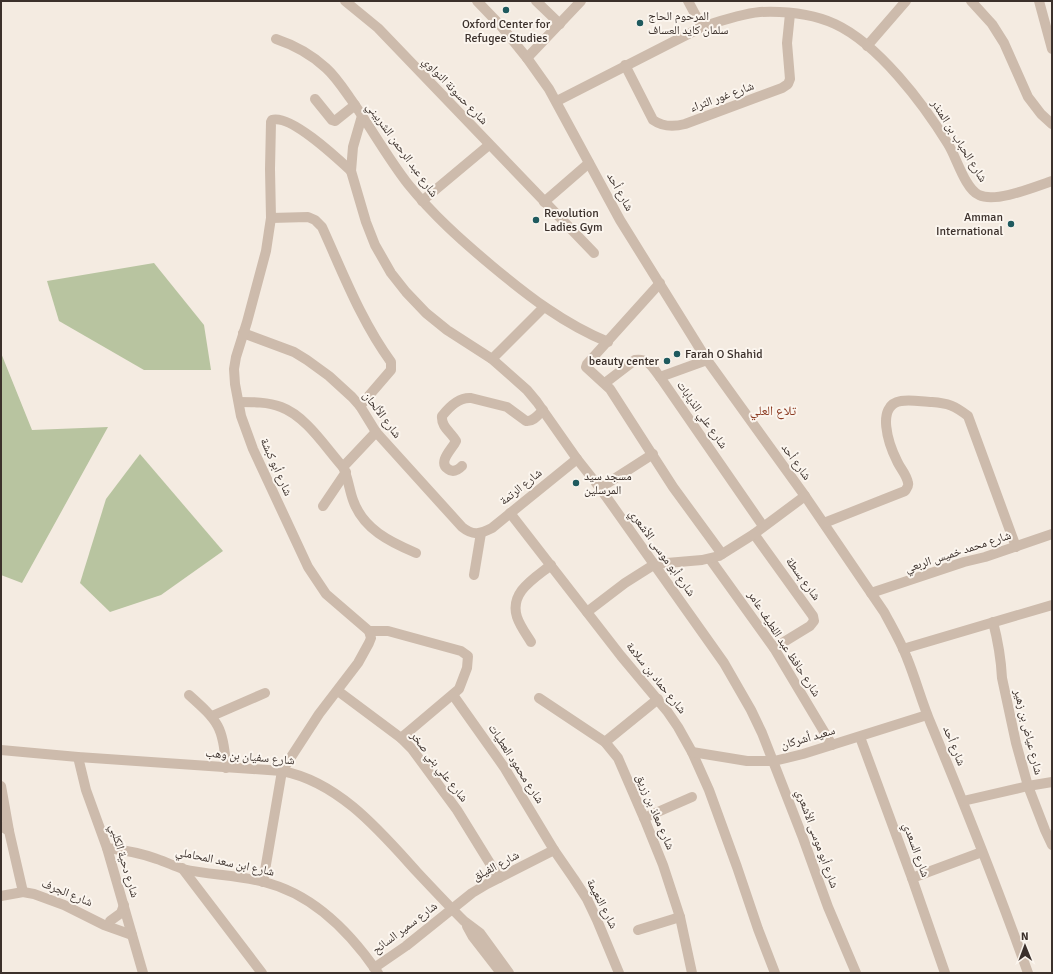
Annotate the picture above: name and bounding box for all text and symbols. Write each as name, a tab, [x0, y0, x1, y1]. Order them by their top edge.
marker: Oxford Center for Refugee Studies	[501, 5, 511, 15]
place label: المرحوم الحاج سلمان كايد العساف	[648, 9, 729, 38]
place label: Oxford Center for Refugee Studies	[462, 17, 551, 46]
marker: المرحوم الحاج سلمان كايد العساف	[635, 18, 645, 28]
street label: شارع حسونة النواوي	[417, 54, 491, 130]
street label: شارع غور الثراء	[688, 78, 756, 116]
street label: شارع الحباب بن المنذر	[927, 96, 990, 185]
street label: شارع عبد الرحمن الشربيني	[361, 100, 441, 202]
street label: شارع أحد	[603, 170, 637, 214]
place label: Revolution Ladies Gym	[544, 206, 602, 235]
place label: Amman International	[936, 210, 1003, 239]
marker: Revolution Ladies Gym	[531, 215, 541, 225]
marker: Amman International	[1006, 219, 1016, 229]
place label: Farah O Shahid	[685, 347, 763, 362]
marker: Farah O Shahid	[672, 349, 682, 359]
place label: beauty center	[589, 354, 660, 369]
marker: beauty center	[662, 356, 672, 366]
street label: شارع علي الذيابات	[671, 378, 731, 453]
street label: شارع الألحان	[359, 388, 405, 442]
district label: تلاع العلي	[750, 403, 796, 421]
street label: شارع أبو كبشة	[257, 436, 295, 498]
street label: شارع أحد	[778, 441, 814, 483]
street label: شارع الرتمة	[497, 465, 545, 509]
place label: مسجد سيد المرسلين	[584, 469, 632, 498]
marker: مسجد سيد المرسلين	[571, 478, 581, 488]
street label: شارع أبو موسى الأشعري	[624, 507, 699, 601]
street label: شارع محمد خميس الربعي	[903, 528, 1014, 578]
street label: شارع بسطة	[782, 554, 824, 604]
street label: شارع حافظ عبد اللطيف عامر	[744, 587, 824, 700]
street label: شارع حماد بن سلامة	[623, 639, 690, 717]
street label: شارع عياض بن زهير	[1010, 687, 1046, 776]
street label: شارع محمود العطيات	[485, 721, 547, 807]
street label: سعيد أشركان	[779, 723, 837, 753]
street label: شارع أحد	[939, 724, 969, 768]
street label: شارع علي بني صخر	[405, 728, 471, 807]
street label: شارع سفيان بن وهب	[205, 746, 295, 768]
street label: شارع معاذ بن زريق	[632, 772, 678, 852]
street label: شارع أبو موسى الأشعري	[790, 788, 842, 891]
street label: شارع السعدي	[897, 821, 933, 880]
street label: شارع دحية الكلبي	[104, 822, 142, 900]
street label: شارع ابن سعد المحاملي	[174, 844, 276, 882]
street label: شارع الفيلق	[470, 847, 522, 884]
street label: شارع الجرف	[39, 876, 95, 910]
street label: شارع النعيمة	[583, 877, 621, 932]
street label: شارع سمير السائح	[369, 899, 441, 957]
north arrow	[1005, 926, 1045, 966]
text: N	[1021, 930, 1029, 943]

